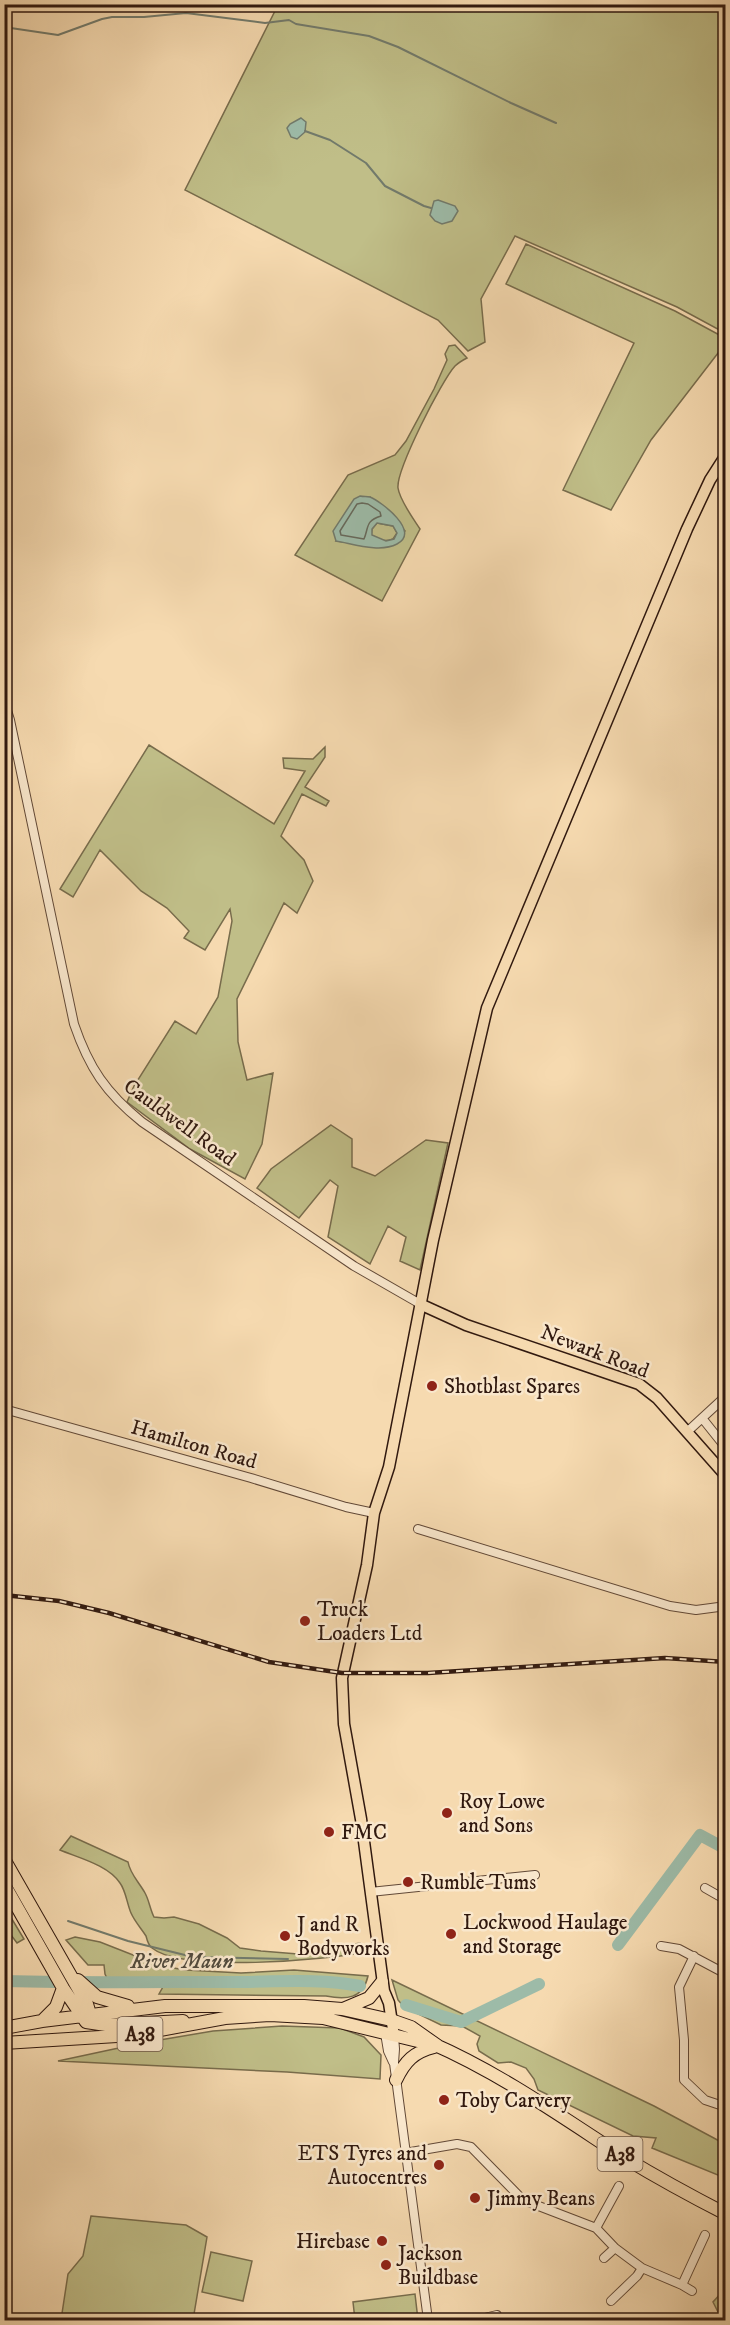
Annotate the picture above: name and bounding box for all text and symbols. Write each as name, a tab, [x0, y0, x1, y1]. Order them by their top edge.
street label: Cauldwell Road	[118, 1073, 241, 1173]
street label: Newark Road	[537, 1319, 653, 1385]
place label: Shotblast Spares	[444, 1374, 580, 1400]
marker: Shotblast Spares	[425, 1379, 439, 1393]
street label: Hamilton Road	[128, 1415, 260, 1475]
place label: Truck Loaders Ltd	[317, 1597, 423, 1647]
marker: Truck Loaders Ltd	[298, 1614, 312, 1628]
place label: Roy Lowe and Sons	[459, 1789, 545, 1839]
marker: Roy Lowe and Sons	[440, 1806, 454, 1820]
place label: FMC	[341, 1820, 387, 1846]
marker: FMC	[322, 1825, 336, 1839]
place label: Rumble Tums	[420, 1870, 536, 1896]
marker: Rumble Tums	[401, 1875, 415, 1889]
place label: Lockwood Haulage and Storage	[463, 1910, 628, 1960]
place label: J and R Bodyworks	[295, 1912, 389, 1962]
marker: Lockwood Haulage and Storage	[444, 1927, 458, 1941]
marker: J and R Bodyworks	[278, 1929, 292, 1943]
water label: River Maun	[130, 1948, 233, 1975]
road number: A38	[118, 2017, 162, 2051]
place label: Toby Carvery	[456, 2088, 572, 2114]
marker: Toby Carvery	[437, 2093, 451, 2107]
road number: A38	[598, 2137, 642, 2171]
place label: ETS Tyres and Autocentres	[298, 2141, 428, 2191]
marker: ETS Tyres and Autocentres	[432, 2158, 446, 2172]
place label: Jimmy Beans	[485, 2186, 595, 2212]
marker: Jimmy Beans	[468, 2191, 482, 2205]
place label: Hirebase	[296, 2229, 370, 2255]
marker: Hirebase	[375, 2234, 389, 2248]
place label: Jackson Buildbase	[396, 2241, 478, 2291]
marker: Jackson Buildbase	[379, 2258, 393, 2272]

